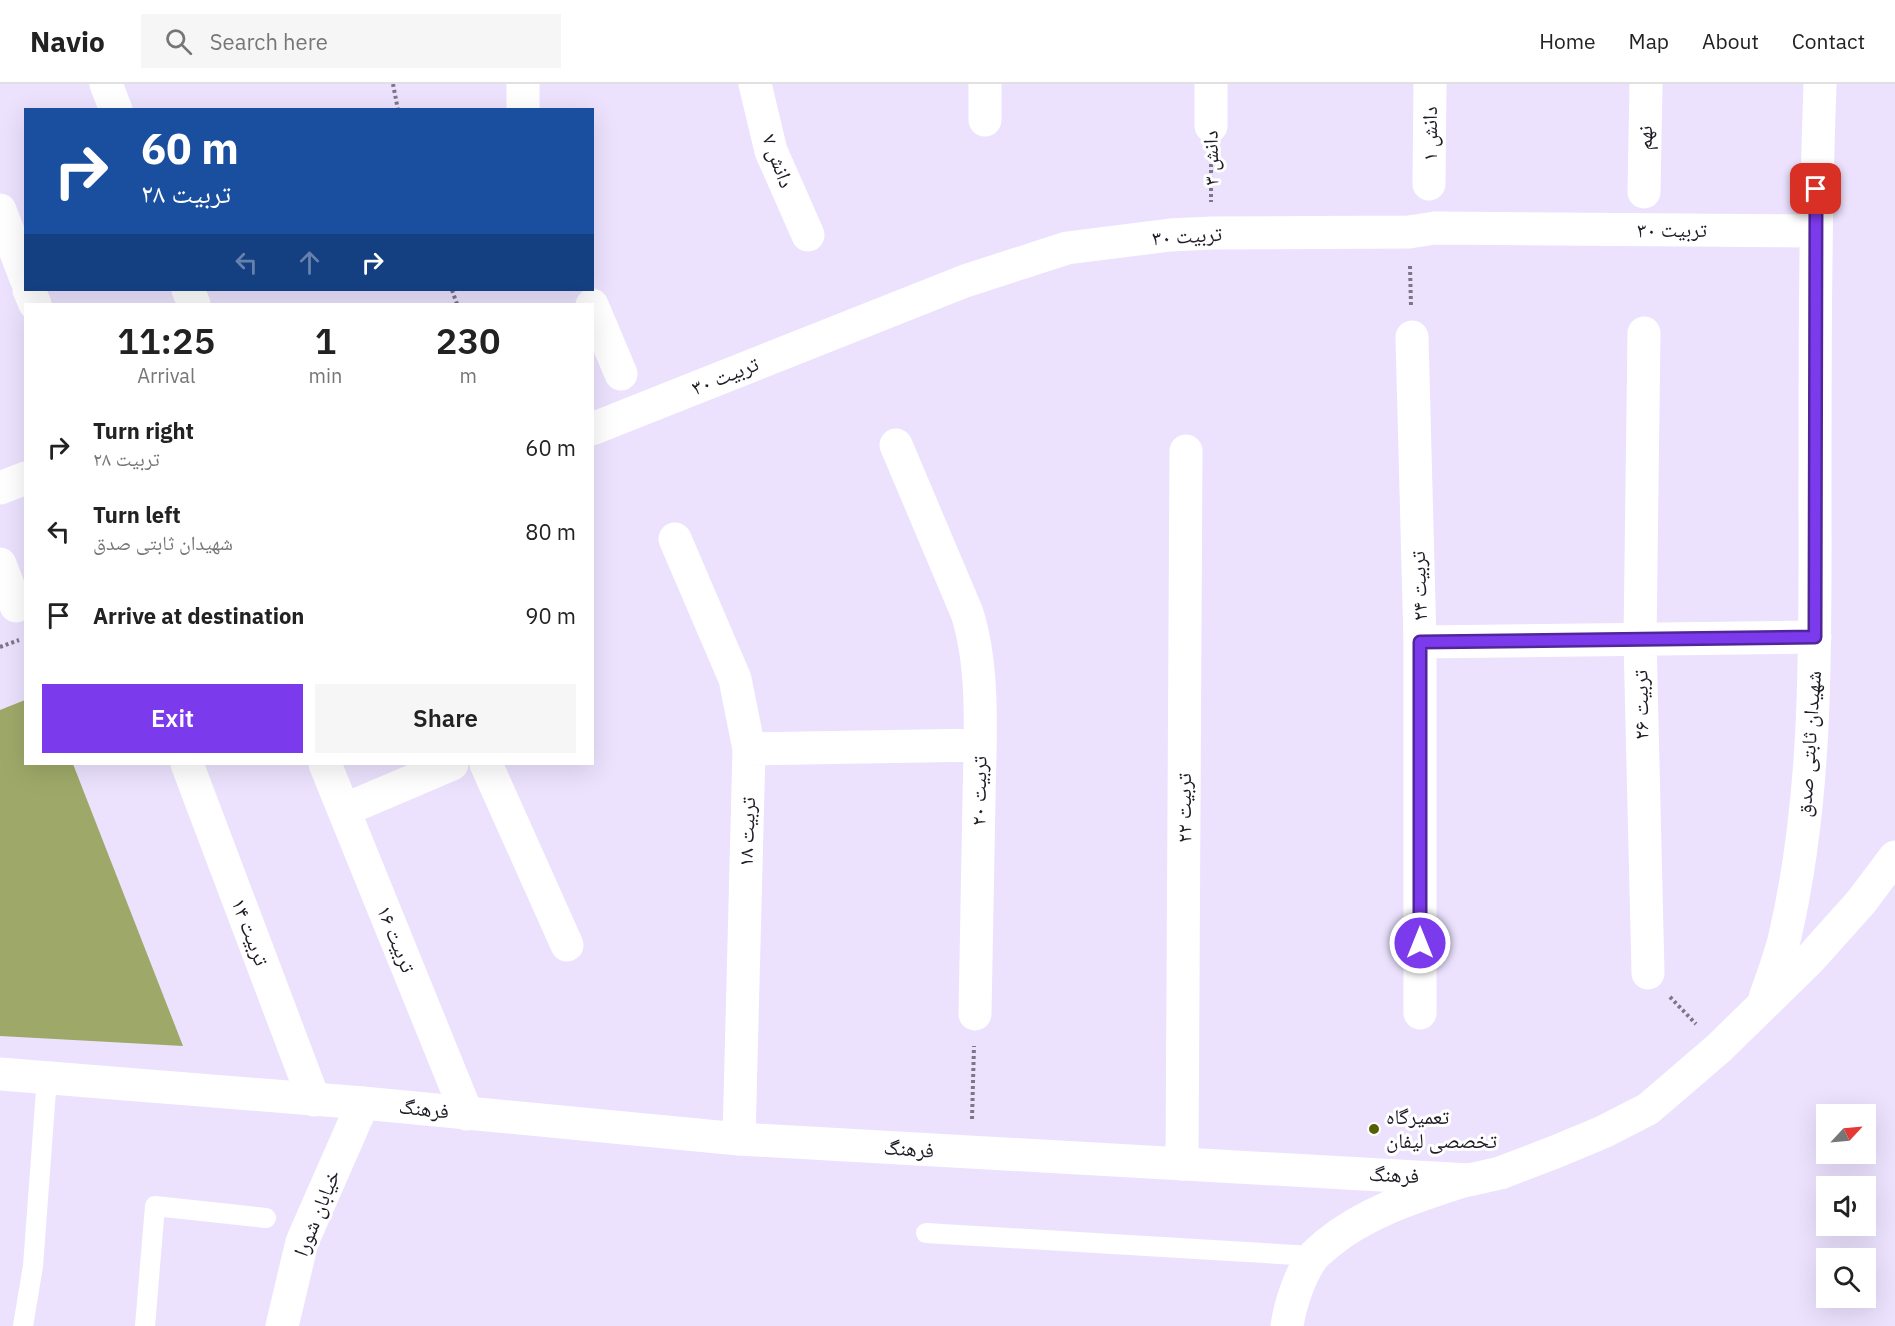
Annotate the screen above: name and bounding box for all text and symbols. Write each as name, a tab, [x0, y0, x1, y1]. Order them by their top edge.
search box	[141, 14, 561, 68]
text: Navio	[30, 23, 105, 60]
icon: search	[162, 25, 195, 58]
text: Search here	[210, 27, 328, 56]
text: Home	[1539, 27, 1596, 55]
text: Map	[1629, 27, 1669, 55]
text: About	[1702, 27, 1759, 55]
text: Contact	[1792, 27, 1865, 55]
street label: دانش ۱	[1415, 106, 1443, 162]
text: 60 m	[141, 121, 239, 176]
street label: نهم	[1630, 125, 1659, 151]
street label: دانش ۷	[756, 130, 802, 191]
street label: دانش ۳	[1196, 130, 1224, 186]
icon: right	[42, 132, 120, 210]
pin	[1790, 163, 1841, 214]
icon: arrive	[1799, 172, 1832, 205]
text: تربیت ۲۸	[141, 175, 231, 210]
street label: تربیت ۳۰	[1637, 215, 1707, 243]
street label: تربیت ۳۰	[1151, 219, 1223, 251]
icon: left	[230, 246, 263, 279]
icon: ahead	[293, 246, 326, 279]
icon: right	[356, 246, 389, 279]
text: 11:25	[117, 317, 215, 364]
text: 1	[315, 317, 336, 364]
text: 230	[436, 317, 501, 364]
street label: تربیت ۳۰	[687, 349, 762, 401]
text: Arrival	[137, 362, 195, 389]
text: min	[309, 362, 342, 389]
text: m	[459, 362, 477, 389]
text: Turn right	[93, 416, 194, 445]
icon: right	[42, 431, 75, 464]
text: 60 m	[525, 433, 576, 462]
text: تربیت ۲۸	[93, 445, 160, 472]
text: Turn left	[93, 500, 181, 529]
icon: left	[42, 515, 75, 548]
text: 80 m	[525, 517, 576, 546]
text: شهیدان ثابتی صدق	[93, 529, 233, 556]
street label: تربیت ۲۴	[1403, 551, 1433, 622]
icon: arrive	[42, 599, 75, 632]
text: Arrive at destination	[93, 601, 304, 630]
text: 90 m	[525, 601, 576, 630]
street label: تربیت ۲۶	[1625, 670, 1655, 740]
street label: شهیدان ثابتی صدق	[1789, 670, 1827, 818]
button: Exit	[42, 684, 303, 753]
button: Share	[315, 684, 576, 753]
street label: تربیت ۲۰	[963, 756, 993, 826]
street label: تربیت ۲۲	[1169, 773, 1197, 843]
street label: تربیت ۱۸	[731, 796, 761, 867]
street label: تربیت ۱۴	[225, 894, 277, 969]
street label: تربیت ۱۶	[371, 901, 423, 976]
position arrow	[1388, 911, 1452, 975]
street label: فرهنگ	[398, 1091, 451, 1125]
place label: تعمیرگاه تخصصی لیفان	[1386, 1102, 1497, 1154]
north arrow	[1816, 1104, 1876, 1164]
map controls	[1816, 1104, 1876, 1308]
marker: تعمیرگاه تخصصی لیفان	[1367, 1122, 1381, 1136]
street label: فرهنگ	[883, 1132, 935, 1164]
street label: فرهنگ	[1368, 1159, 1420, 1189]
street label: خیابان شورا	[286, 1165, 346, 1260]
button: sound	[1816, 1176, 1876, 1236]
button: search	[1816, 1248, 1876, 1308]

